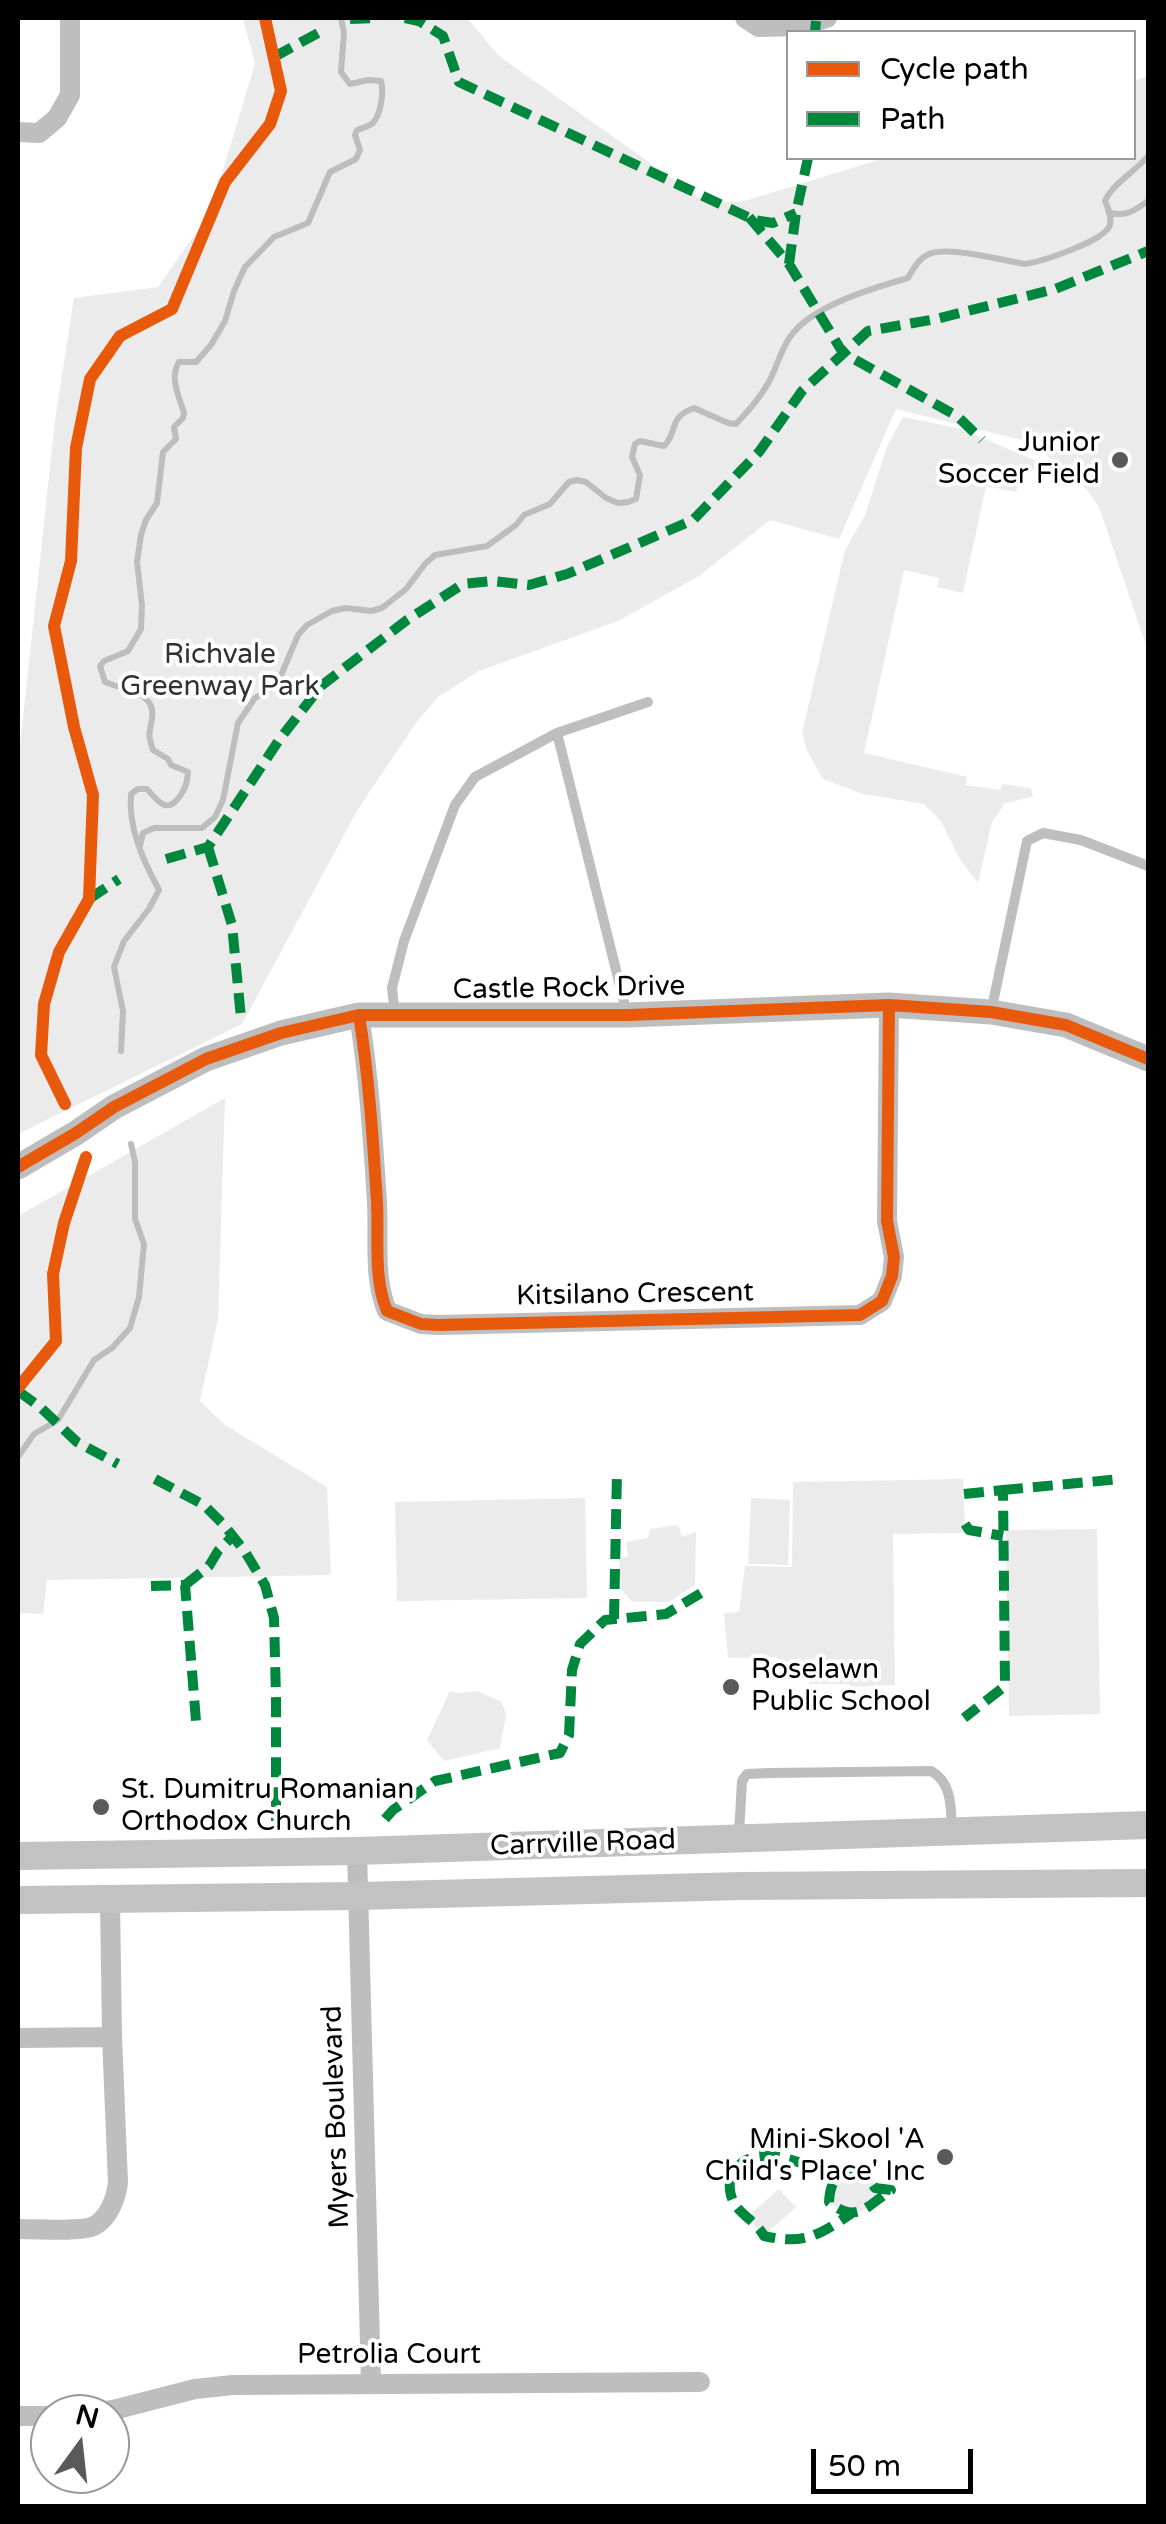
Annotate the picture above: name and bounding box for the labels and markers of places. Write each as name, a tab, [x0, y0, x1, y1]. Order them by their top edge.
place label: Junior Soccer Field	[938, 427, 1100, 493]
marker: Junior Soccer Field	[1109, 449, 1131, 471]
place label: Roselawn Public School	[751, 1654, 931, 1720]
marker: Roselawn Public School	[720, 1676, 742, 1698]
place label: St. Dumitru Romanian Orthodox Church	[121, 1774, 414, 1840]
marker: St. Dumitru Romanian Orthodox Church	[90, 1796, 112, 1818]
place label: Mini-Skool 'A Child's Place' Inc	[705, 2124, 925, 2190]
marker: Mini-Skool 'A Child's Place' Inc	[934, 2146, 956, 2168]

